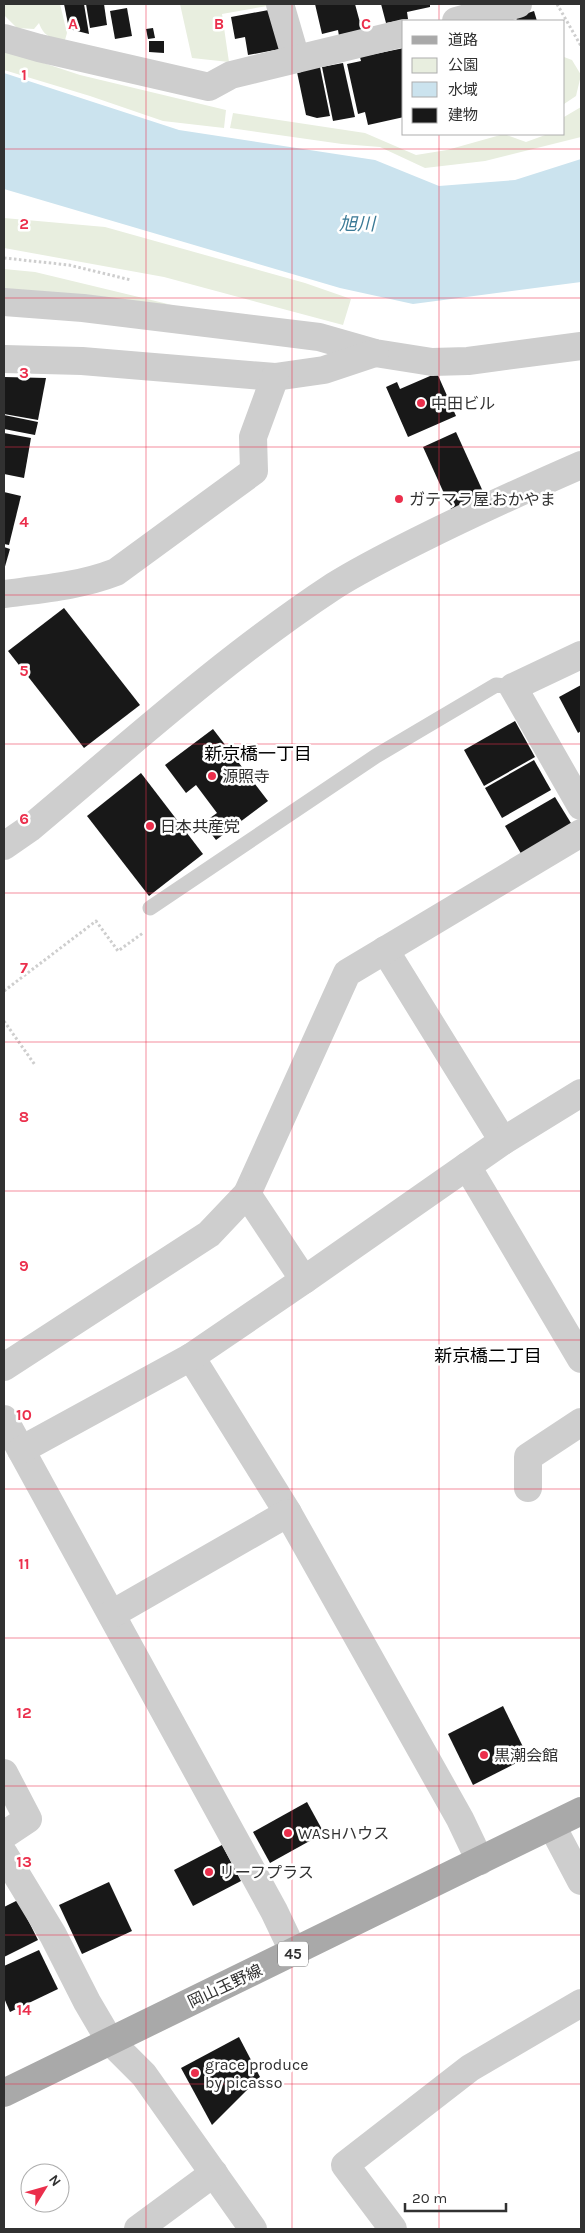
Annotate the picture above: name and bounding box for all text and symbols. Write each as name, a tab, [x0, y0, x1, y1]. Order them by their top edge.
text: A	[68, 14, 78, 33]
text: B	[214, 14, 224, 33]
text: C	[361, 14, 371, 33]
legend	[402, 20, 565, 135]
text: 道路	[448, 31, 478, 49]
text: 公園	[448, 56, 478, 74]
text: 1	[21, 65, 27, 84]
text: 水域	[448, 81, 478, 99]
text: 建物	[448, 106, 478, 124]
water label: 旭川	[339, 213, 377, 235]
text: 2	[19, 214, 29, 233]
text: 3	[19, 363, 29, 382]
place label: 中田ビル	[431, 394, 495, 413]
marker: 中田ビル	[415, 397, 427, 409]
place label: ガテマラ屋.おかやま	[409, 490, 556, 509]
marker: ガテマラ屋.おかやま	[393, 493, 405, 505]
text: 4	[19, 512, 29, 531]
text: 5	[19, 661, 29, 680]
district label: 新京橋一丁目	[204, 743, 312, 765]
place label: 源照寺	[222, 767, 270, 786]
marker: 源照寺	[206, 770, 218, 782]
text: 6	[19, 809, 29, 828]
place label: 日本共産党	[160, 817, 240, 836]
marker: 日本共産党	[144, 820, 156, 832]
text: 7	[20, 958, 28, 977]
text: 8	[19, 1107, 29, 1126]
text: 9	[19, 1256, 29, 1275]
district label: 新京橋二丁目	[434, 1345, 542, 1367]
text: 10	[16, 1405, 32, 1424]
text: 11	[18, 1554, 30, 1573]
text: 12	[16, 1703, 32, 1722]
place label: 黒潮会館	[494, 1746, 558, 1765]
marker: 黒潮会館	[478, 1749, 490, 1761]
place label: WASHハウス	[298, 1824, 389, 1843]
marker: WASHハウス	[282, 1827, 294, 1839]
text: 13	[16, 1852, 32, 1871]
place label: リーフプラス	[219, 1863, 314, 1882]
marker: リーフプラス	[203, 1866, 215, 1878]
road number: 45	[278, 1942, 308, 1966]
street label: 岡山玉野線	[185, 1960, 265, 2012]
text: 14	[16, 2000, 32, 2019]
place label: grace produce by picasso	[205, 2055, 308, 2092]
marker: grace produce by picasso	[189, 2067, 201, 2079]
north arrow	[20, 2163, 70, 2213]
text: N	[45, 2171, 65, 2190]
scale bar	[405, 2180, 506, 2212]
text: 20 m	[412, 2189, 447, 2207]

